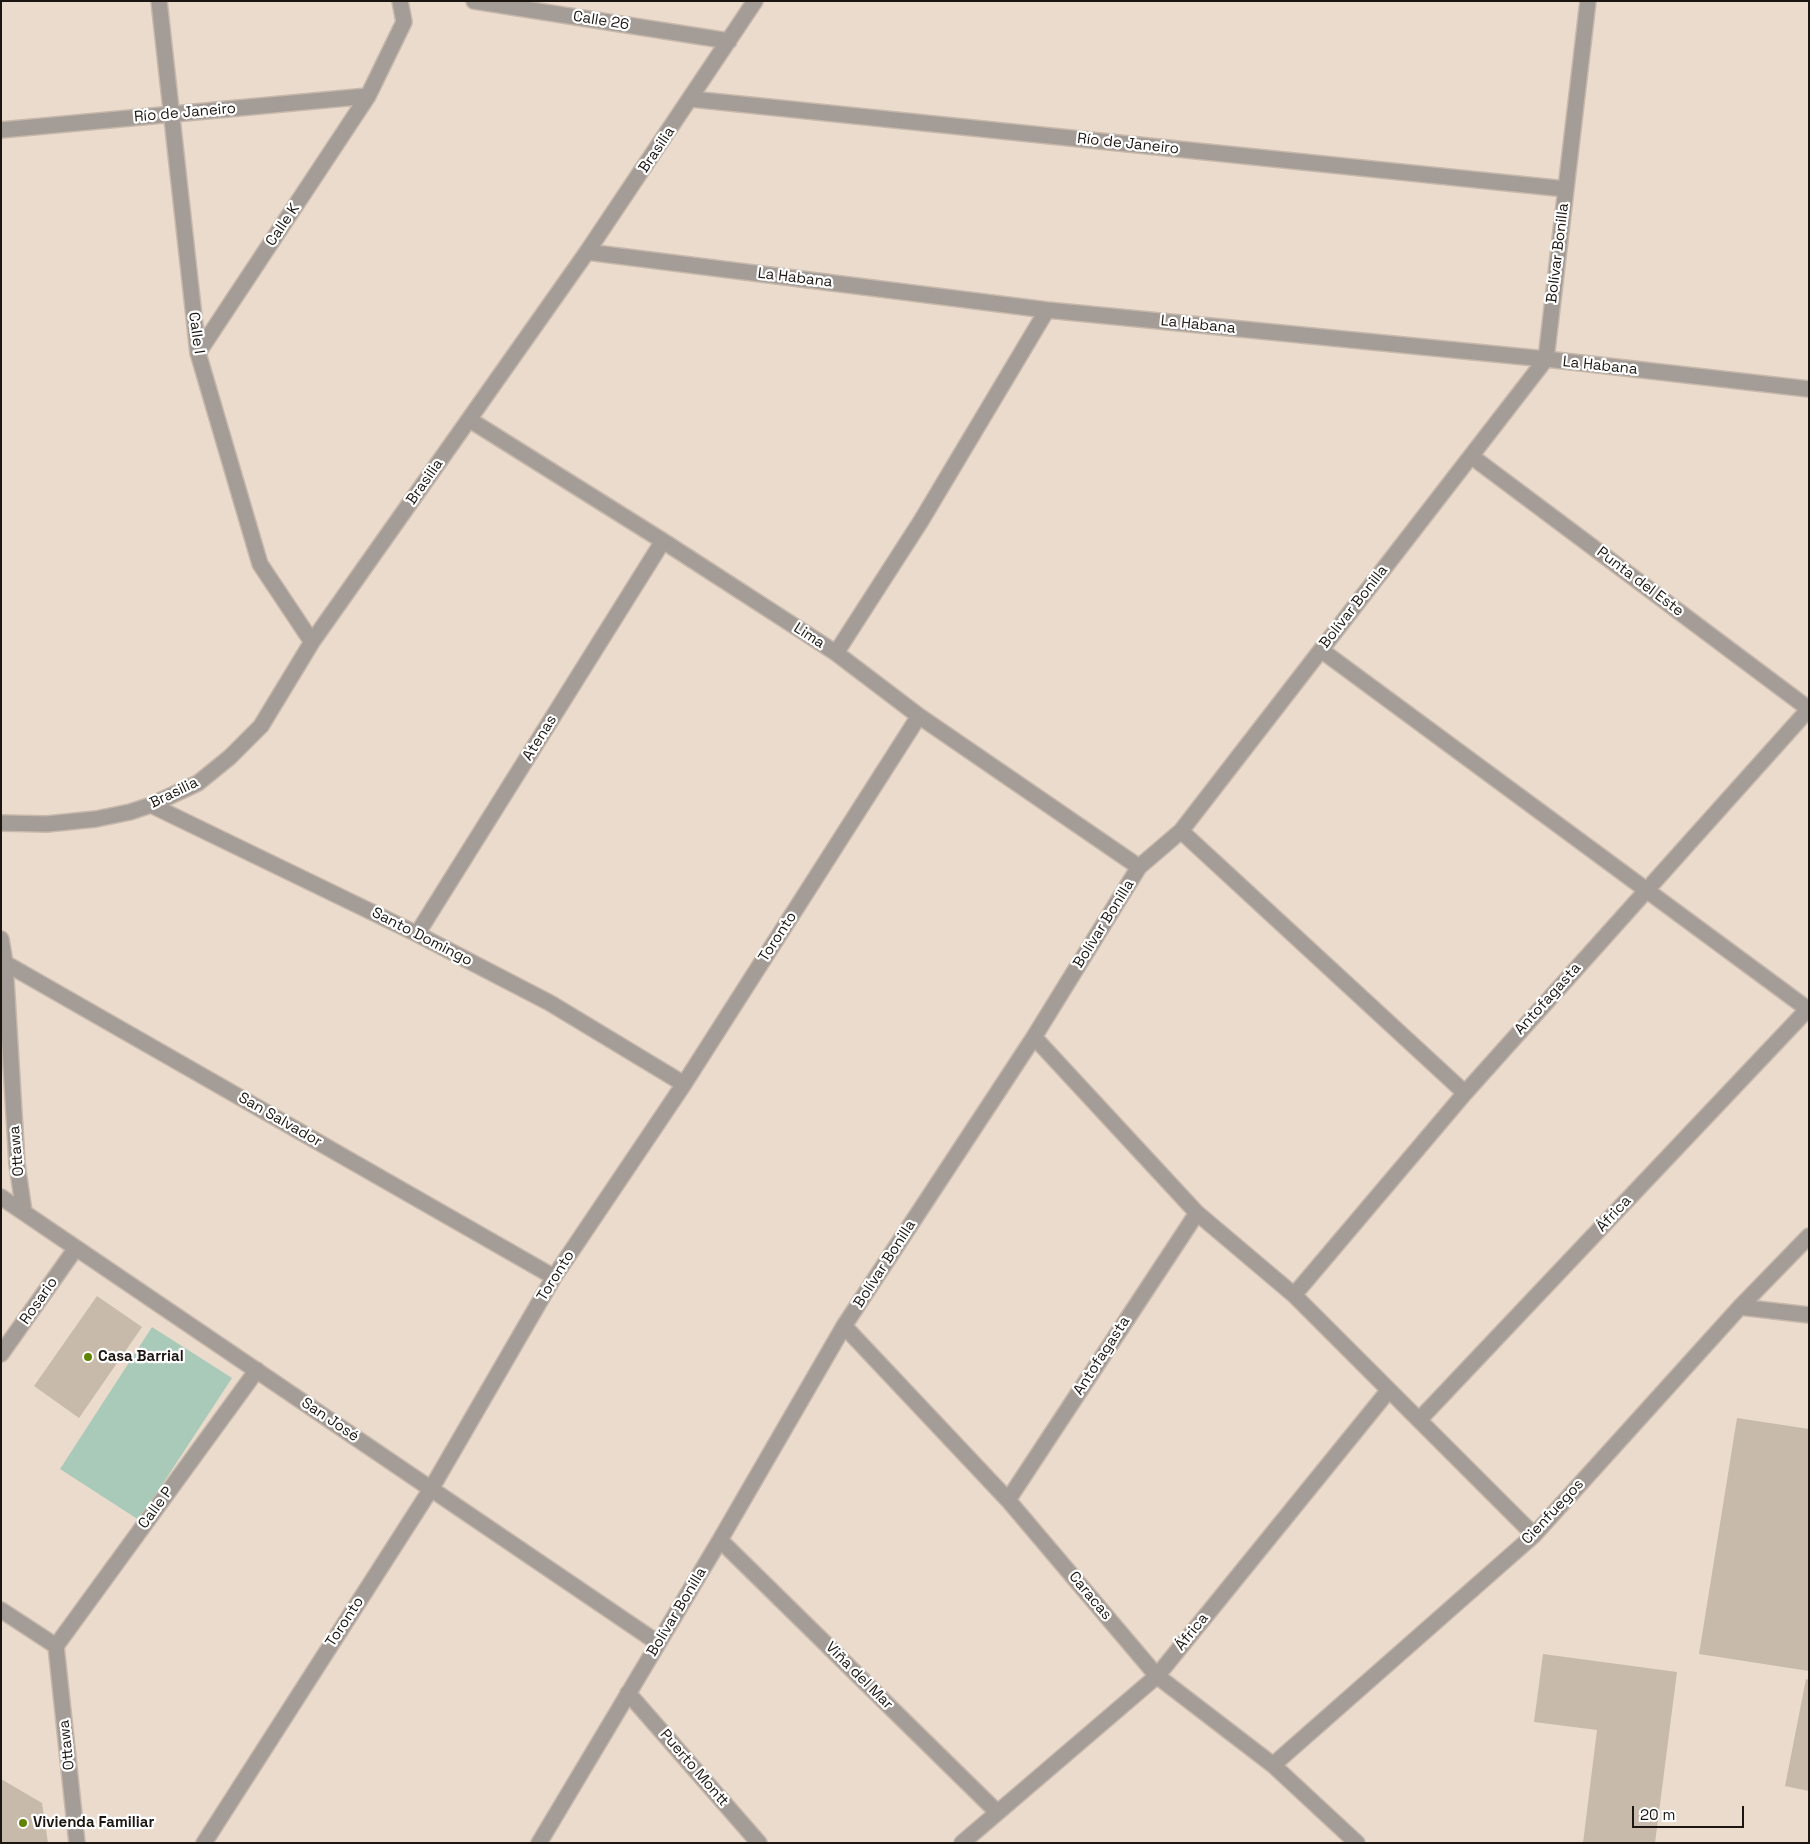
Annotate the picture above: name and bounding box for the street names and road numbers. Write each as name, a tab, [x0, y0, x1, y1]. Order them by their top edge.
street label: Calle 26	[572, 8, 630, 34]
street label: Río de Janeiro	[133, 100, 237, 126]
street label: Brasilia	[635, 124, 679, 176]
street label: Río de Janeiro	[1076, 130, 1180, 158]
street label: Calle K	[262, 200, 304, 250]
street label: Bolívar Bonilla	[1543, 202, 1573, 304]
street label: La Habana	[757, 264, 833, 292]
street label: Calle I	[184, 311, 208, 355]
street label: La Habana	[1160, 312, 1236, 338]
street label: La Habana	[1562, 353, 1638, 379]
street label: Brasilia	[403, 456, 447, 508]
street label: Punta del Este	[1593, 543, 1687, 621]
street label: Bolívar Bonilla	[1316, 562, 1392, 652]
street label: Lima	[790, 619, 828, 653]
street label: Atenas	[519, 712, 561, 764]
street label: Brasilia	[147, 774, 201, 812]
street label: Bolívar Bonilla	[1070, 877, 1138, 971]
street label: Santo Domingo	[369, 904, 475, 970]
street label: Toronto	[755, 909, 801, 965]
street label: Antofagasta	[1511, 959, 1585, 1039]
street label: San Salvador	[235, 1089, 325, 1151]
street label: Ottawa	[6, 1125, 28, 1177]
street label: África	[1593, 1192, 1635, 1236]
street label: Bolívar Bonilla	[850, 1217, 920, 1311]
street label: Toronto	[533, 1247, 579, 1305]
street label: Rosario	[16, 1274, 62, 1328]
street label: Antofagasta	[1070, 1313, 1134, 1399]
street label: San José	[298, 1394, 362, 1446]
street label: Cienfuegos	[1518, 1476, 1588, 1548]
street label: Calle P	[135, 1484, 177, 1532]
street label: Bolívar Bonilla	[643, 1564, 711, 1660]
street label: Caracas	[1065, 1568, 1115, 1624]
street label: Toronto	[322, 1594, 368, 1650]
street label: África	[1172, 1610, 1212, 1654]
street label: Viña del Mar	[822, 1639, 896, 1713]
street label: Ottawa	[55, 1719, 79, 1771]
street label: Puerto Montt	[656, 1726, 732, 1810]

